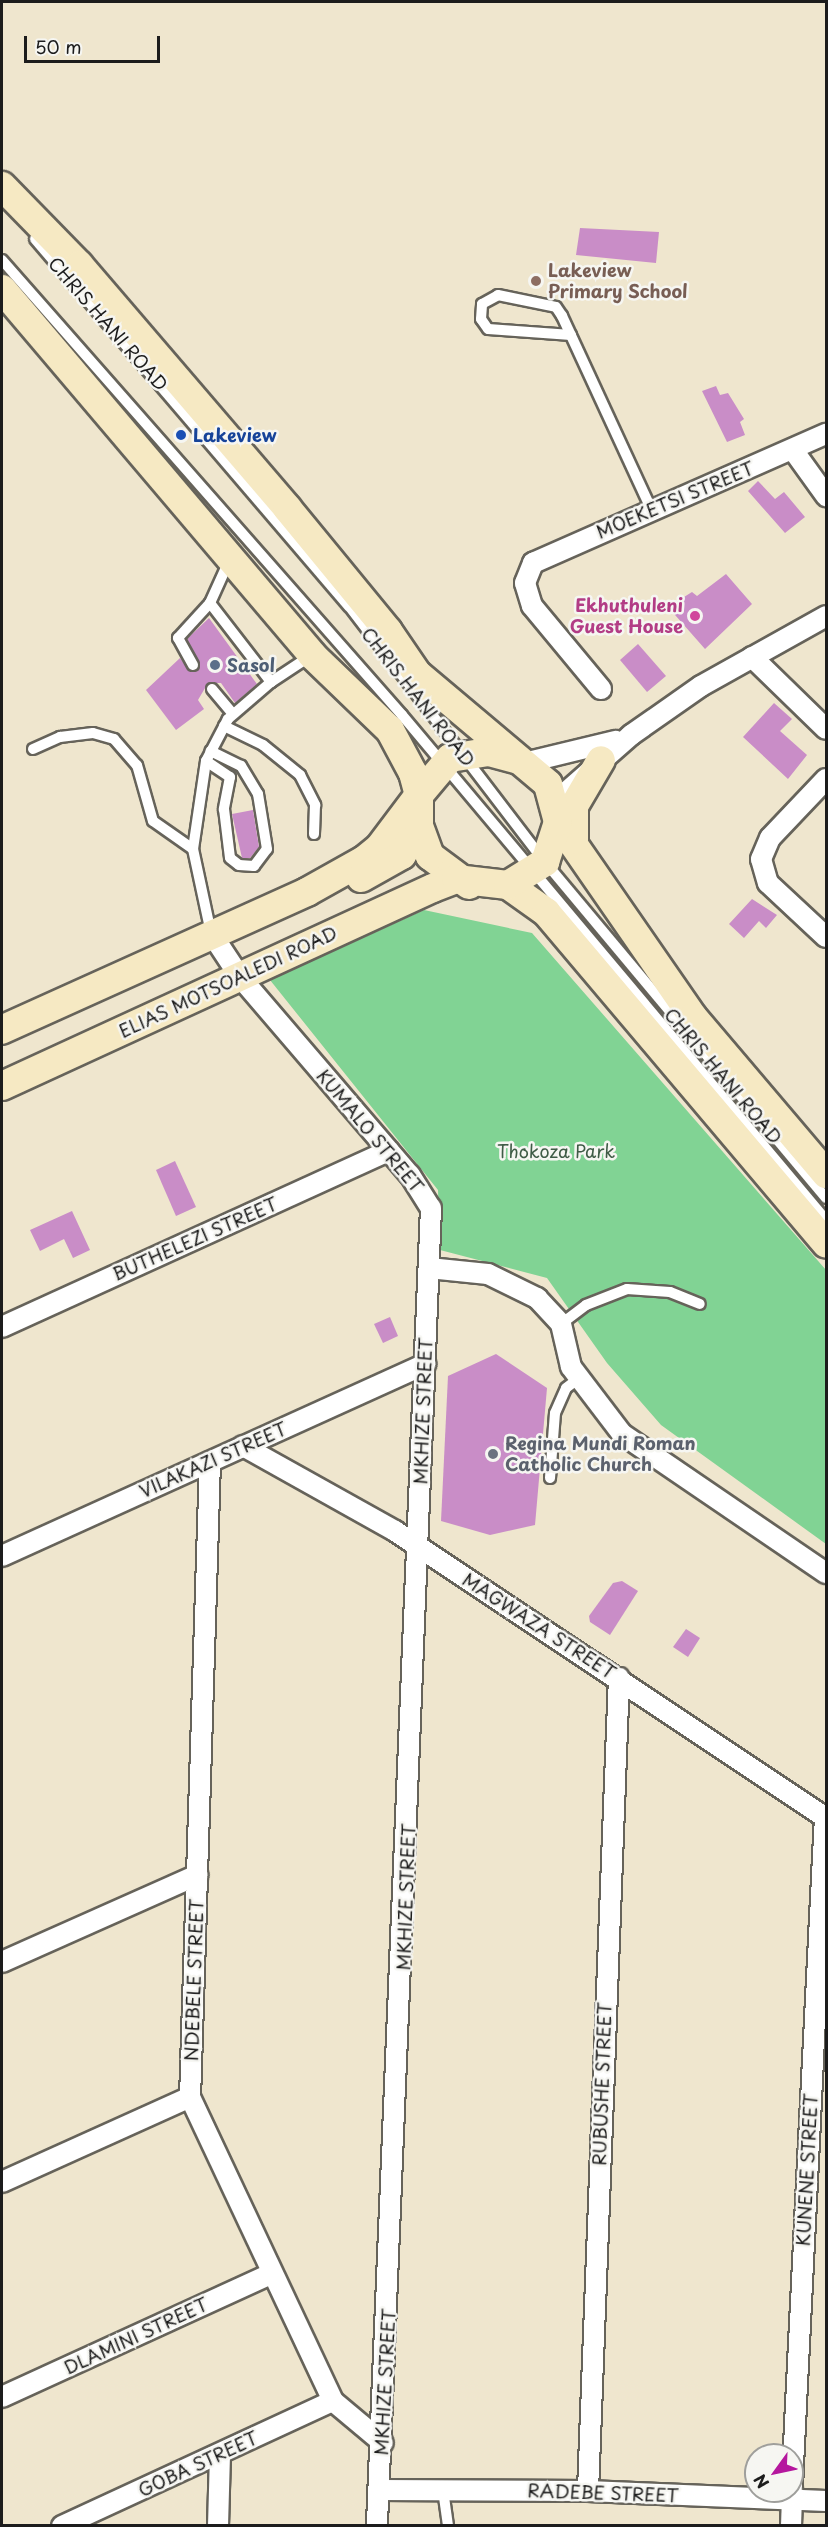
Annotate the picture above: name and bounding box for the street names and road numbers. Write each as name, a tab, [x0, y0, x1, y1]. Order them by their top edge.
street label: CHRIS HANI ROAD	[44, 252, 172, 396]
street label: MOEKETSI STREET	[592, 457, 758, 543]
street label: CHRIS HANI ROAD	[357, 623, 479, 771]
street label: ELIAS MOTSOALEDI ROAD	[115, 921, 341, 1043]
street label: CHRIS HANI ROAD	[660, 1003, 786, 1149]
street label: KUMALO STREET	[311, 1064, 429, 1198]
street label: BUTHELEZI STREET	[108, 1192, 282, 1286]
street label: MKHIZE STREET	[410, 1336, 436, 1486]
street label: VILAKAZI STREET	[135, 1417, 291, 1503]
street label: MAGWAZA STREET	[458, 1568, 620, 1684]
street label: MKHIZE STREET	[393, 1822, 419, 1972]
street label: NDEBELE STREET	[180, 1898, 208, 2062]
street label: RUBUSHE STREET	[588, 2001, 616, 2167]
street label: KUNENE STREET	[792, 2092, 822, 2248]
street label: DLAMINI STREET	[61, 2293, 211, 2379]
street label: MKHIZE STREET	[370, 2307, 400, 2457]
street label: GOBA STREET	[134, 2426, 262, 2502]
street label: RADEBE STREET	[526, 2480, 680, 2506]

